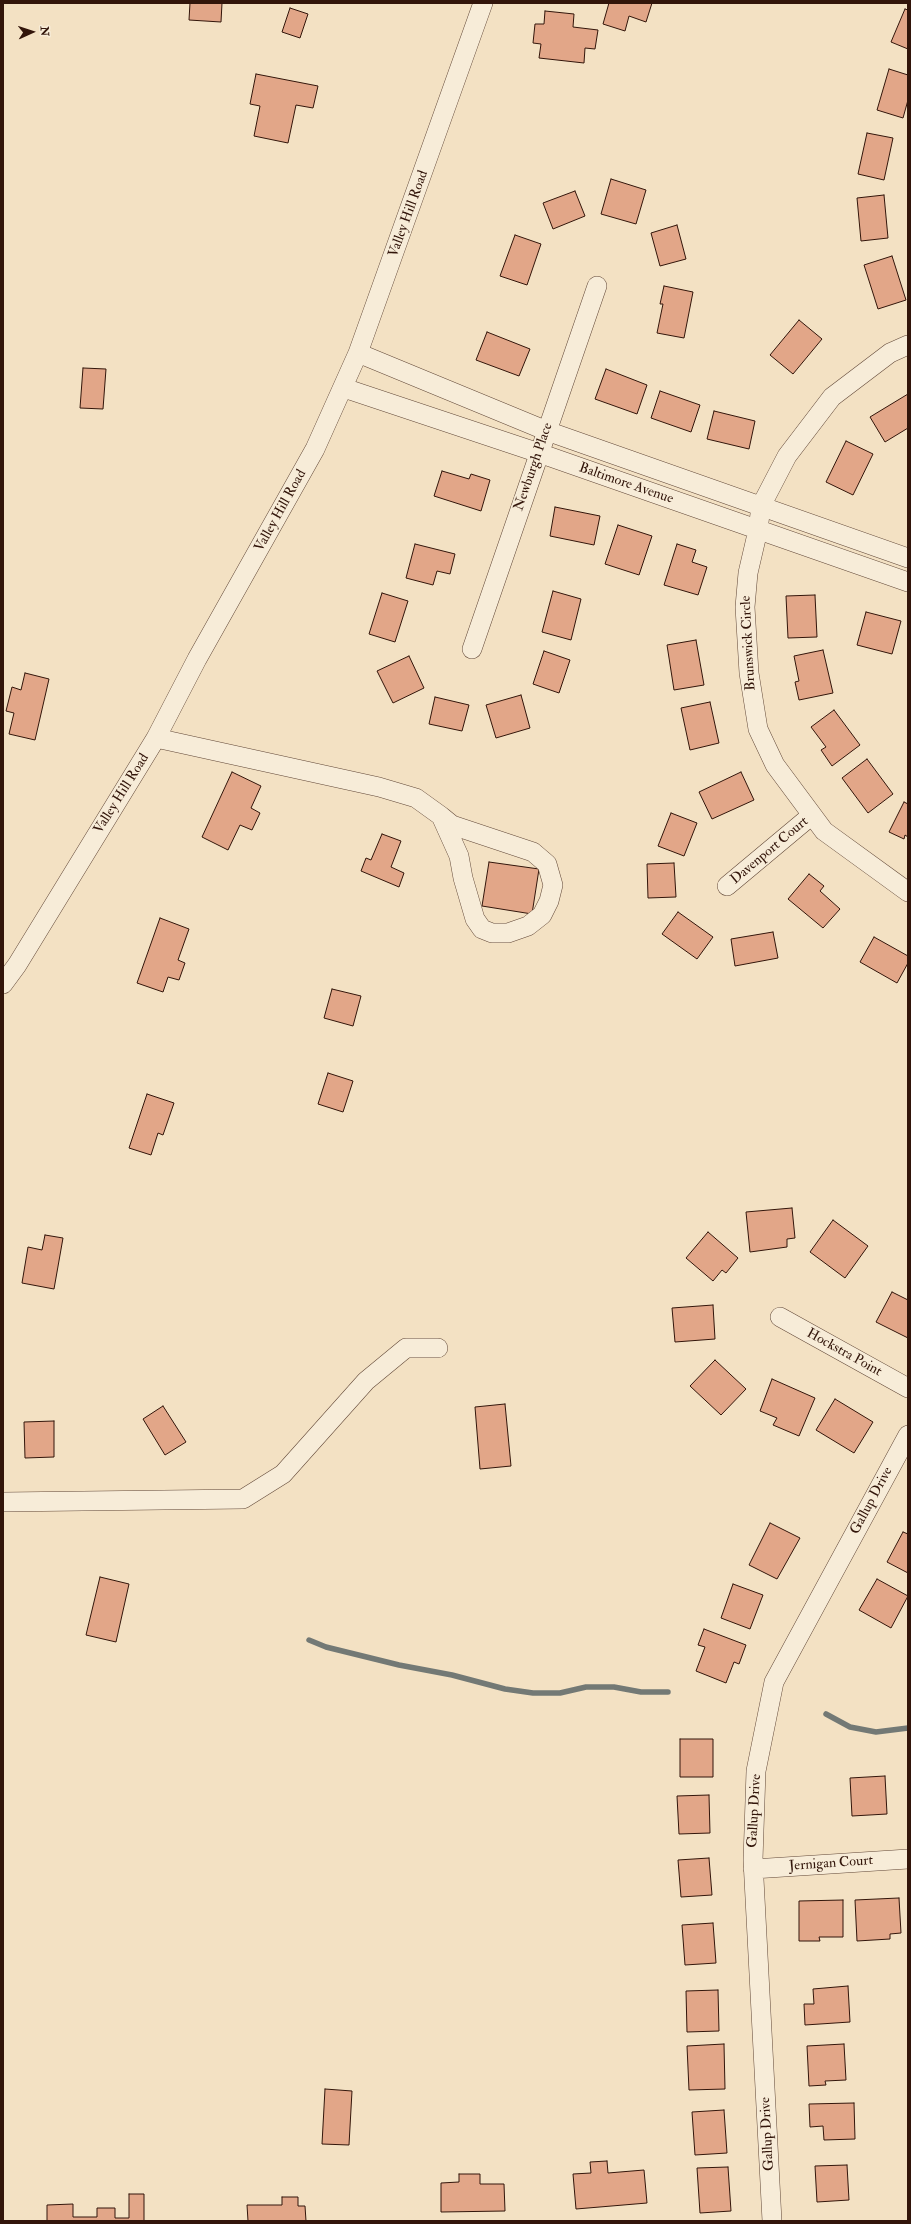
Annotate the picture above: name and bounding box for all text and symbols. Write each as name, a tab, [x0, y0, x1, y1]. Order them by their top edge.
north arrow	[12, 12, 52, 52]
text: N	[38, 26, 51, 37]
street label: Valley Hill Road	[386, 168, 432, 260]
street label: Newburgh Place	[511, 421, 557, 513]
street label: Baltimore Avenue	[577, 460, 675, 508]
street label: Valley Hill Road	[252, 467, 310, 555]
street label: Brunswick Circle	[738, 595, 760, 691]
street label: Valley Hill Road	[91, 751, 153, 837]
street label: Davenport Court	[728, 814, 812, 888]
street label: Hockstra Point	[803, 1325, 885, 1381]
street label: Gallup Drive	[847, 1464, 897, 1538]
street label: Gallup Drive	[745, 1774, 765, 1848]
street label: Jernigan Court	[788, 1853, 874, 1875]
street label: Gallup Drive	[758, 2097, 778, 2171]

